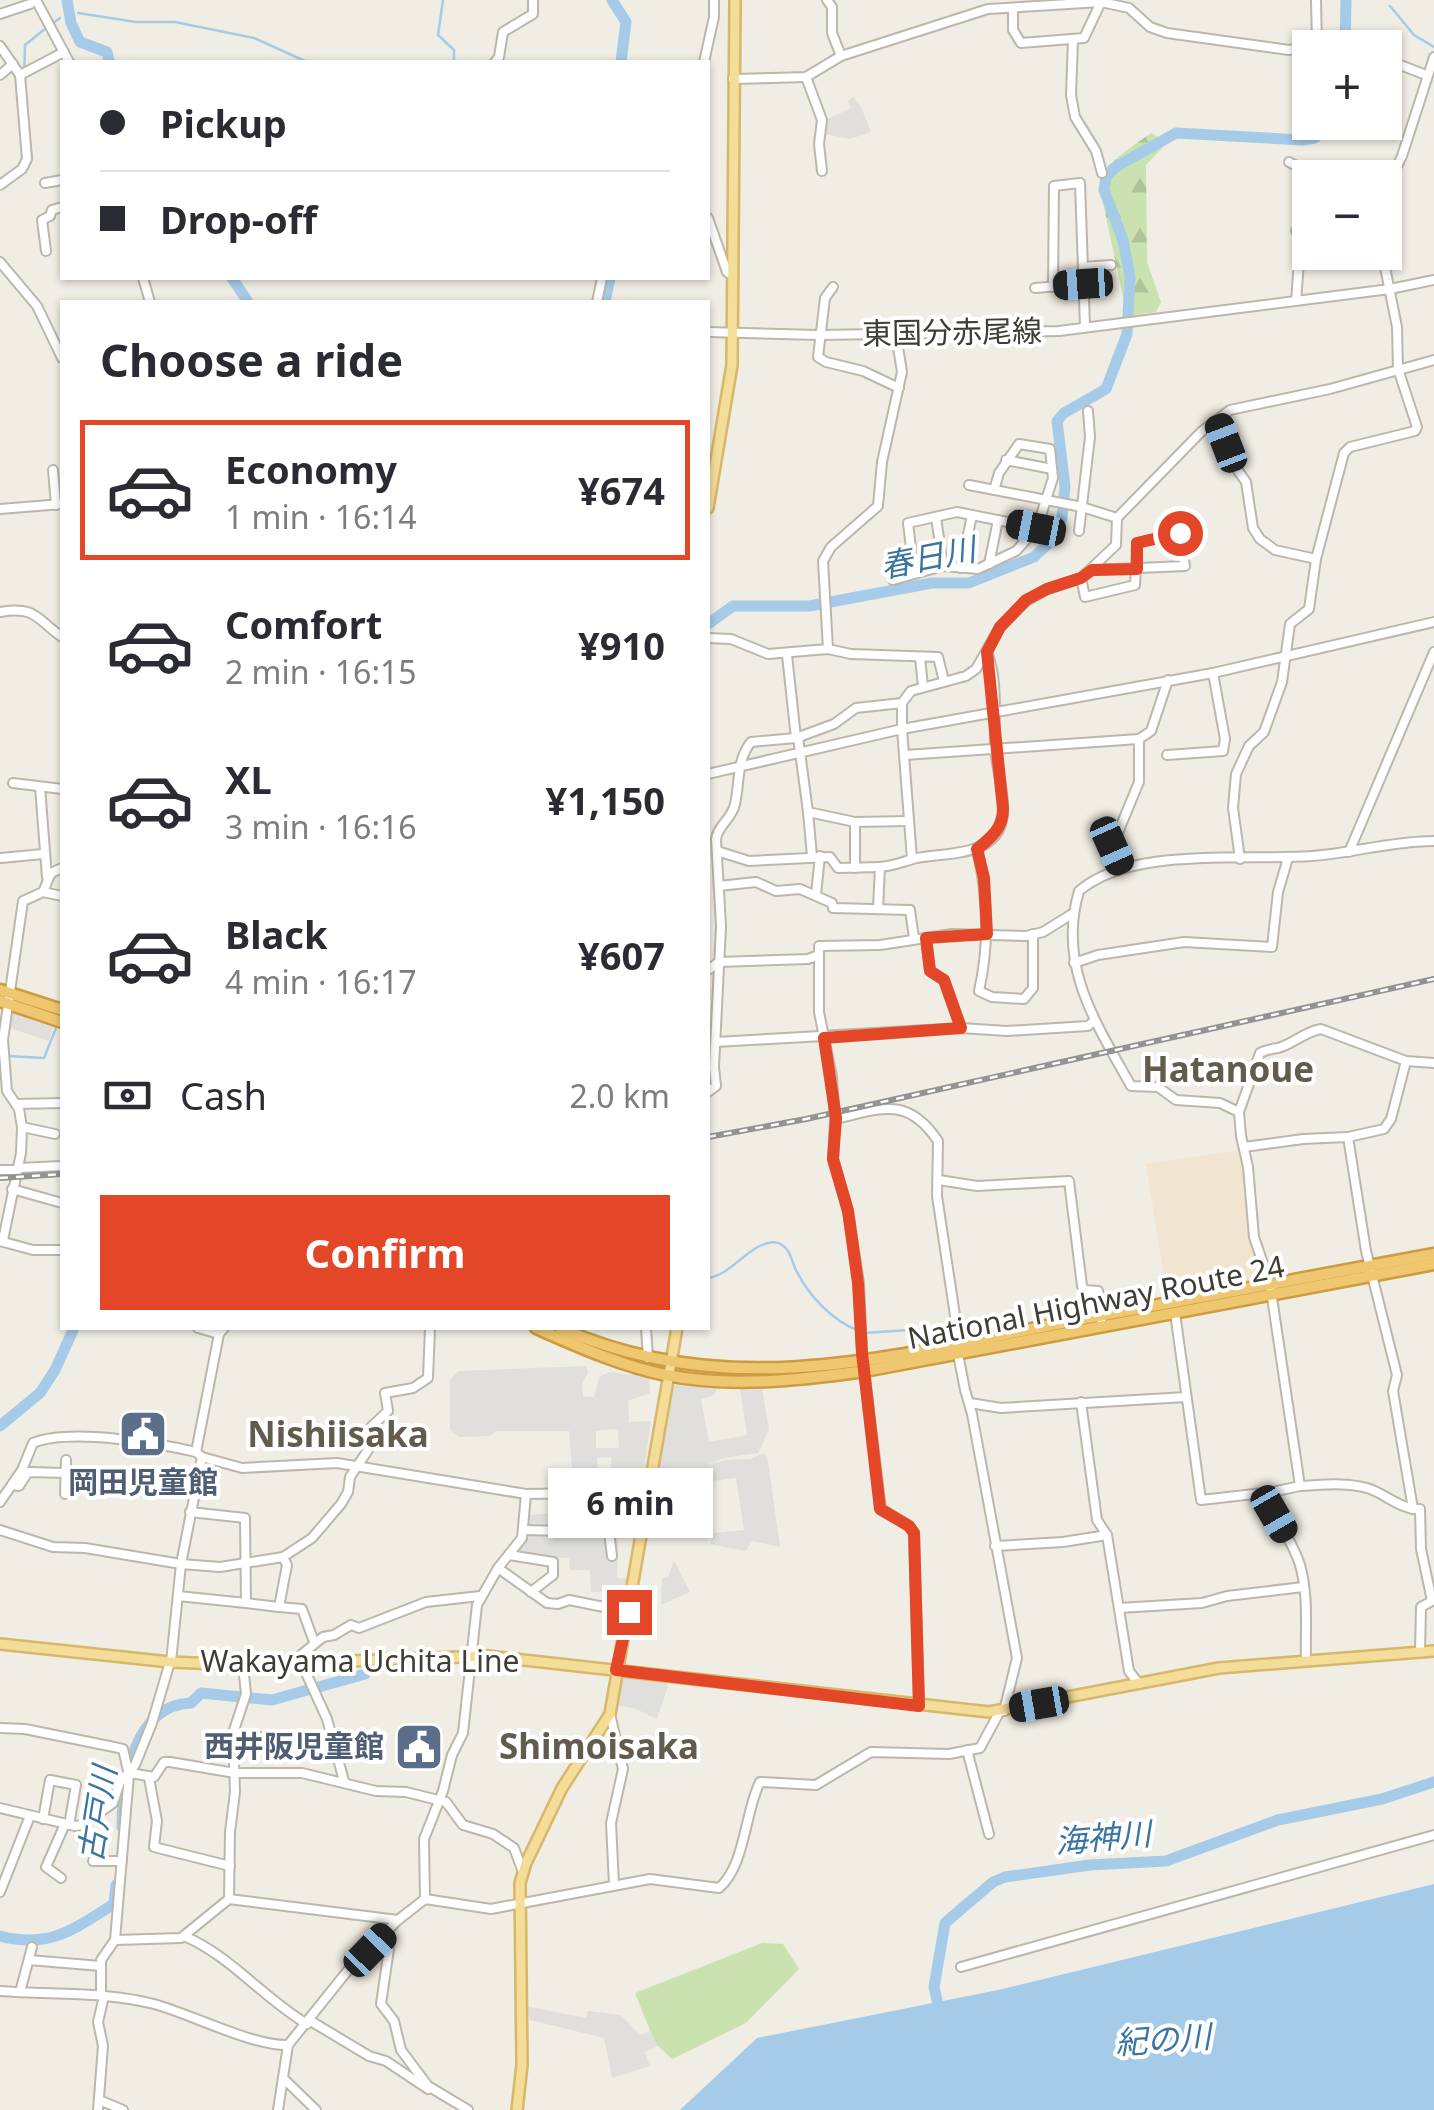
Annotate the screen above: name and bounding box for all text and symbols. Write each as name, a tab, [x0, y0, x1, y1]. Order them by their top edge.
map controls	[1292, 30, 1402, 270]
button: +	[1292, 30, 1402, 140]
text: Pickup	[160, 97, 287, 149]
button: −	[1292, 160, 1402, 270]
text: Drop-off	[160, 193, 317, 245]
car	[1052, 267, 1114, 301]
street label: 東国分赤尾線	[862, 309, 1042, 354]
text: Choose a ride	[100, 329, 403, 390]
car	[1201, 410, 1251, 476]
text: Economy	[225, 443, 397, 495]
icon: car	[105, 445, 195, 535]
text: ¥674	[578, 464, 665, 516]
text: 1 min · 16:14	[225, 495, 417, 538]
car	[1004, 508, 1068, 548]
route start	[1158, 511, 1203, 556]
water label: 春日川	[876, 526, 982, 587]
text: Comfort	[225, 598, 382, 650]
icon: car	[105, 600, 195, 690]
text: ¥910	[578, 619, 665, 671]
text: 2 min · 16:15	[225, 650, 417, 693]
text: XL	[225, 753, 272, 805]
icon: car	[105, 755, 195, 845]
text: ¥1,150	[545, 774, 665, 826]
text: 3 min · 16:16	[225, 805, 417, 848]
car	[1086, 812, 1138, 880]
text: Black	[225, 908, 328, 960]
icon: car	[105, 910, 195, 1000]
text: ¥607	[578, 929, 665, 981]
text: 4 min · 16:17	[225, 960, 417, 1003]
district label: Hatanoue	[1142, 1045, 1314, 1092]
icon: cash	[100, 1068, 155, 1123]
text: Cash	[180, 1069, 267, 1121]
text: 2.0 km	[569, 1074, 670, 1117]
button: Confirm	[100, 1195, 670, 1310]
street label: National Highway Route 24	[904, 1245, 1288, 1358]
public building icon: 岡田児童館	[117, 1408, 169, 1460]
district label: Nishiisaka	[247, 1410, 429, 1457]
place label: 岡田児童館	[68, 1461, 218, 1502]
callout: 6 min	[546, 1467, 712, 1537]
text: 6 min	[586, 1481, 675, 1524]
car	[1246, 1481, 1302, 1547]
route end	[607, 1590, 652, 1635]
street label: Wakayama Uchita Line	[201, 1640, 519, 1681]
car	[1007, 1684, 1071, 1724]
public building icon: 西井阪児童館	[393, 1721, 445, 1773]
district label: Shimoisaka	[499, 1722, 699, 1769]
place label: 西井阪児童館	[204, 1725, 384, 1766]
water label: 古戸川	[68, 1760, 126, 1865]
water label: 海神川	[1053, 1811, 1156, 1862]
car	[338, 1918, 402, 1982]
water label: 紀の川	[1114, 2013, 1215, 2063]

